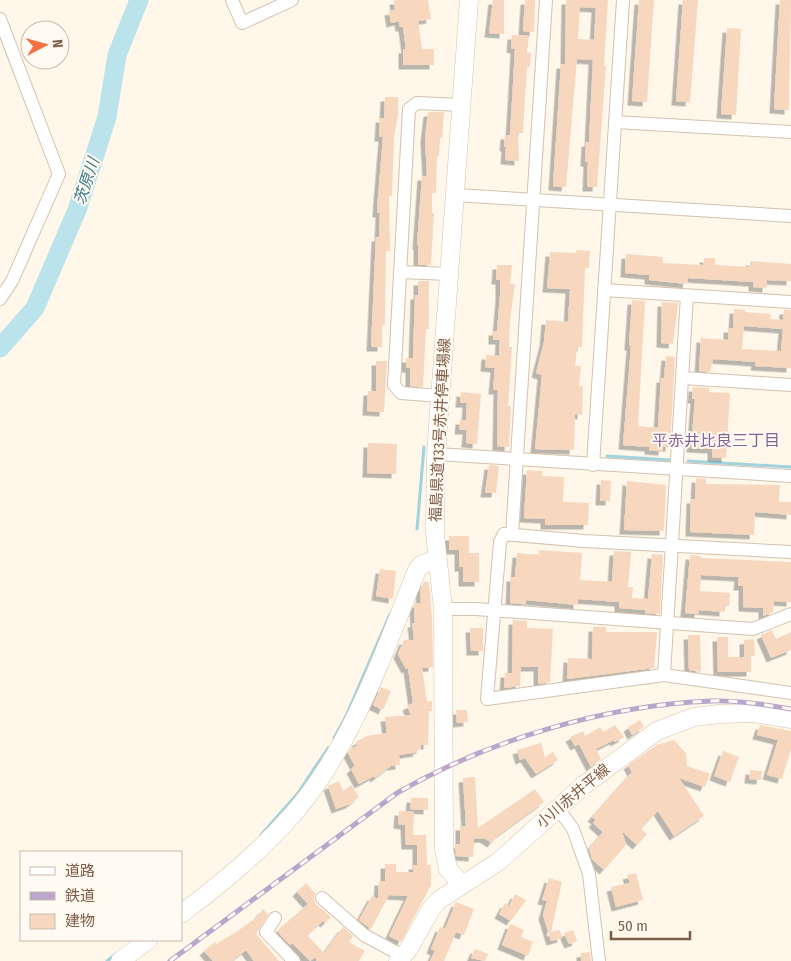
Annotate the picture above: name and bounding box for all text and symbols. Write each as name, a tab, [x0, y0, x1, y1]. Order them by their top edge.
north arrow	[20, 20, 70, 70]
text: N	[49, 39, 66, 49]
water label: 茨原川	[70, 153, 104, 207]
street label: 福島県道133号赤井停車場線	[426, 337, 454, 523]
district label: 平赤井比良三丁目	[652, 431, 780, 450]
street label: 小川赤井平線	[533, 760, 613, 832]
legend	[20, 851, 182, 941]
text: 道路	[65, 862, 95, 880]
text: 鉄道	[65, 887, 95, 905]
scale bar	[611, 908, 690, 940]
text: 建物	[65, 912, 95, 930]
text: 50 m	[618, 917, 648, 935]

